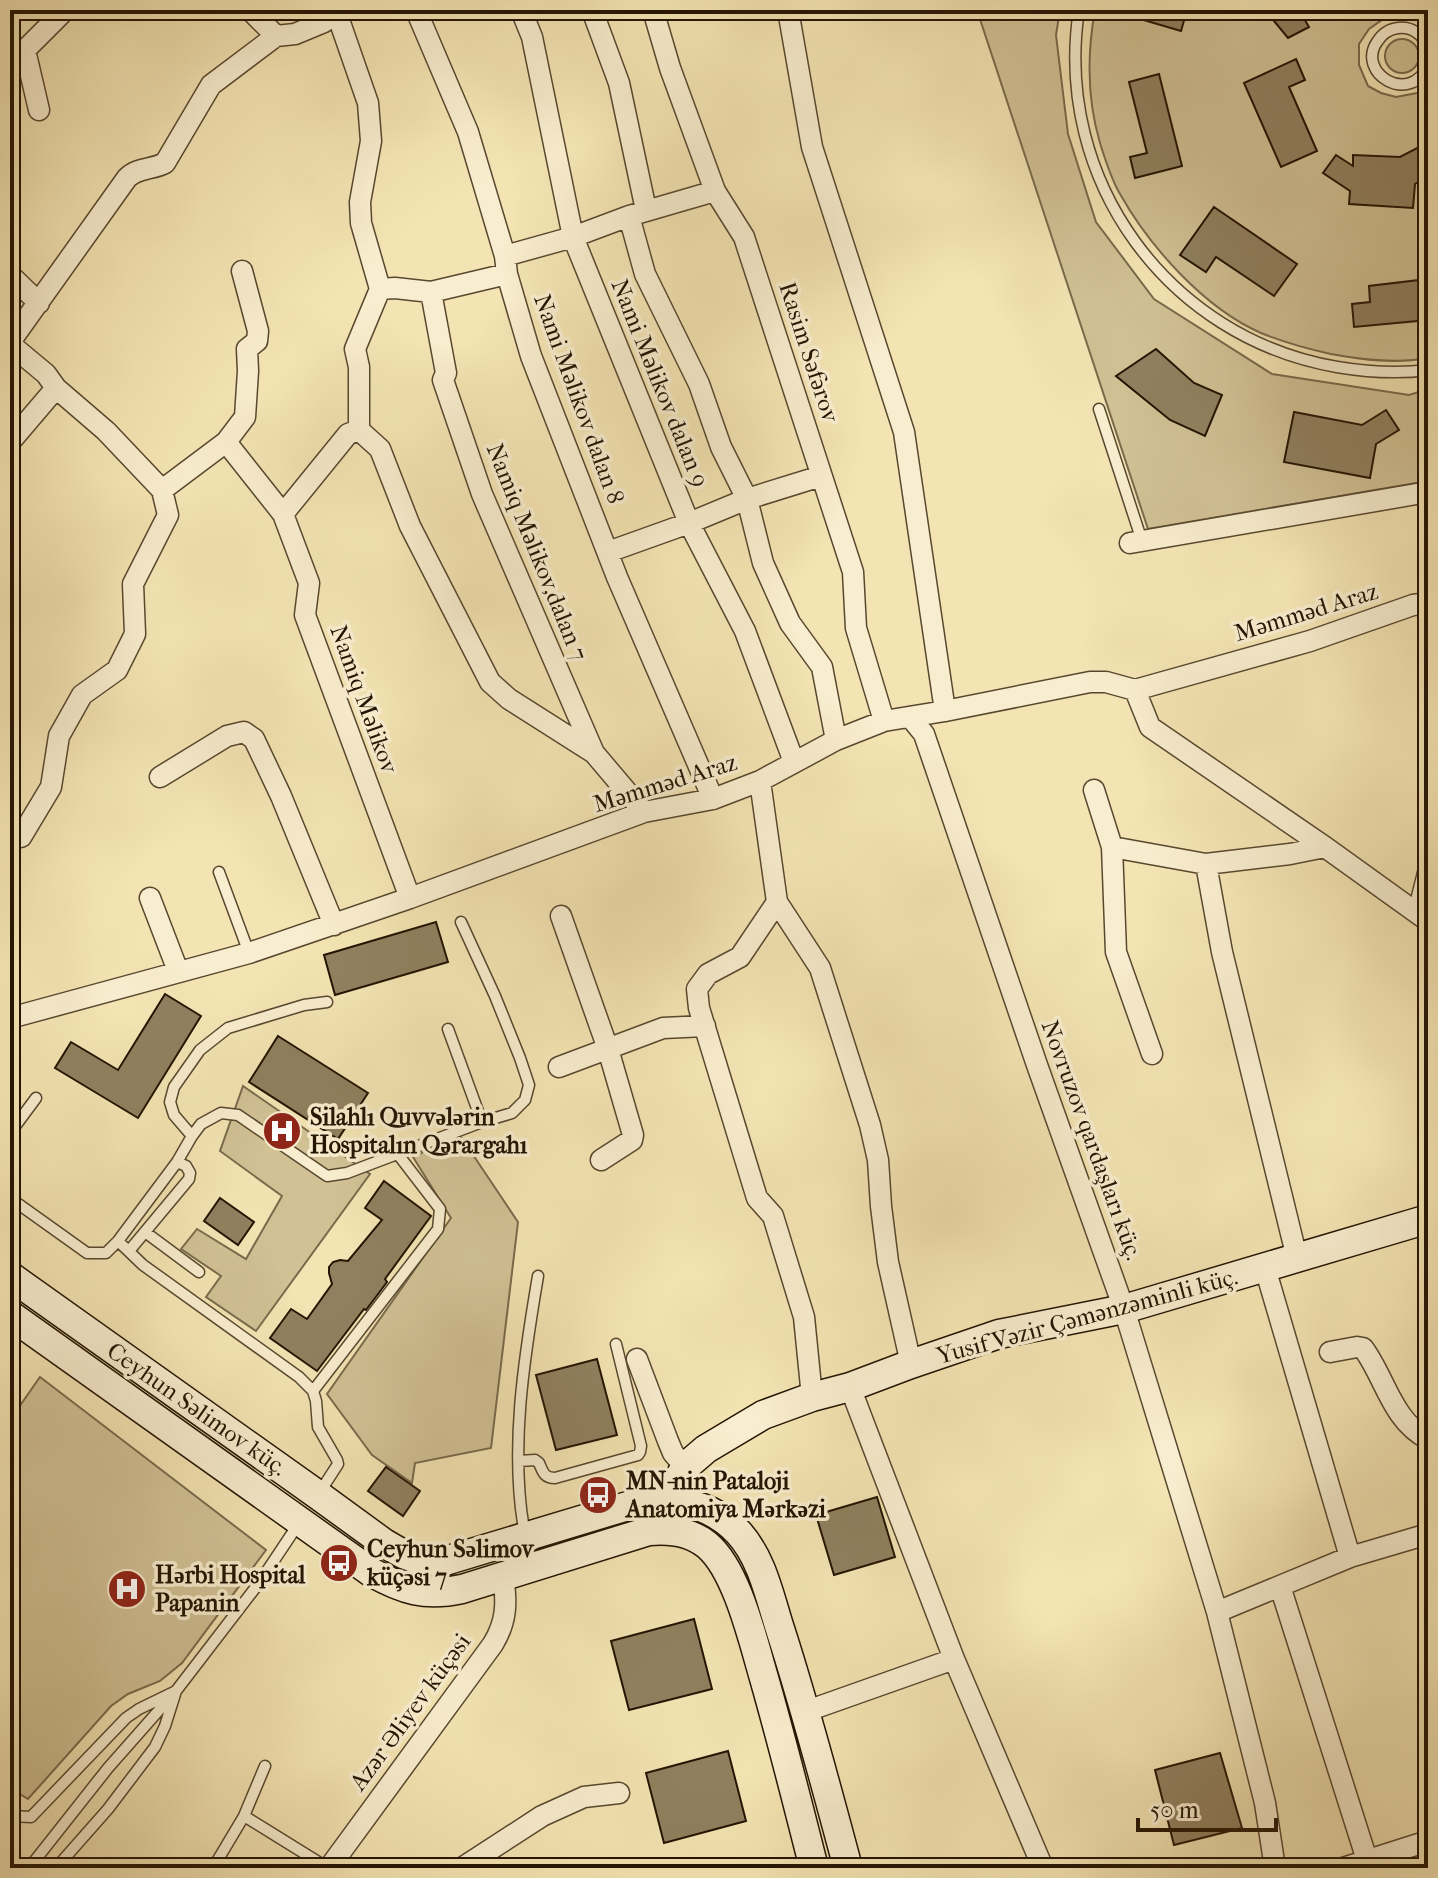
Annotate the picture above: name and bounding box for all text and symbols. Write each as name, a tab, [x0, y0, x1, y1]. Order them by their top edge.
street label: Nami Məlikov dalan 9	[605, 275, 715, 491]
street label: Rasim Səfərov	[773, 279, 845, 426]
street label: Nami Məlikov dalan 8	[528, 290, 630, 508]
street label: Namiq Məlikov,dalan 7	[481, 439, 593, 665]
street label: Məmməd Araz	[1231, 577, 1382, 647]
street label: Namiq Məlikov	[324, 621, 404, 778]
street label: Məmməd Araz	[590, 748, 741, 818]
street label: Novruzov qardaşları küç.	[1035, 1016, 1148, 1264]
place label: Silahlı Quvvələrin Hospitalın Qərargahı	[310, 1103, 528, 1159]
hospital icon: Silahlı Quvvələrin Hospitalın Qərargahı	[261, 1110, 303, 1152]
street label: Yusif Vəzir Çəmənzəminli küç.	[933, 1262, 1241, 1371]
street label: Ceyhun Səlimov küç.	[101, 1336, 292, 1482]
place label: MN-nin Pataloji Anatomiya Mərkəzi	[624, 1467, 827, 1523]
bus stop icon: MN-nin Pataloji Anatomiya Mərkəzi	[577, 1474, 619, 1516]
place label: Ceyhun Səlimov küçəsi 7	[366, 1535, 536, 1592]
bus stop icon: Ceyhun Səlimov küçəsi 7	[318, 1542, 360, 1584]
place label: Hərbi Hospital Papanin	[155, 1561, 306, 1617]
hospital icon: Hərbi Hospital Papanin	[106, 1568, 148, 1610]
street label: Azər Əliyev küçəsi	[343, 1628, 477, 1797]
scale bar	[1138, 1782, 1276, 1832]
text: 50 m	[1150, 1796, 1199, 1824]

